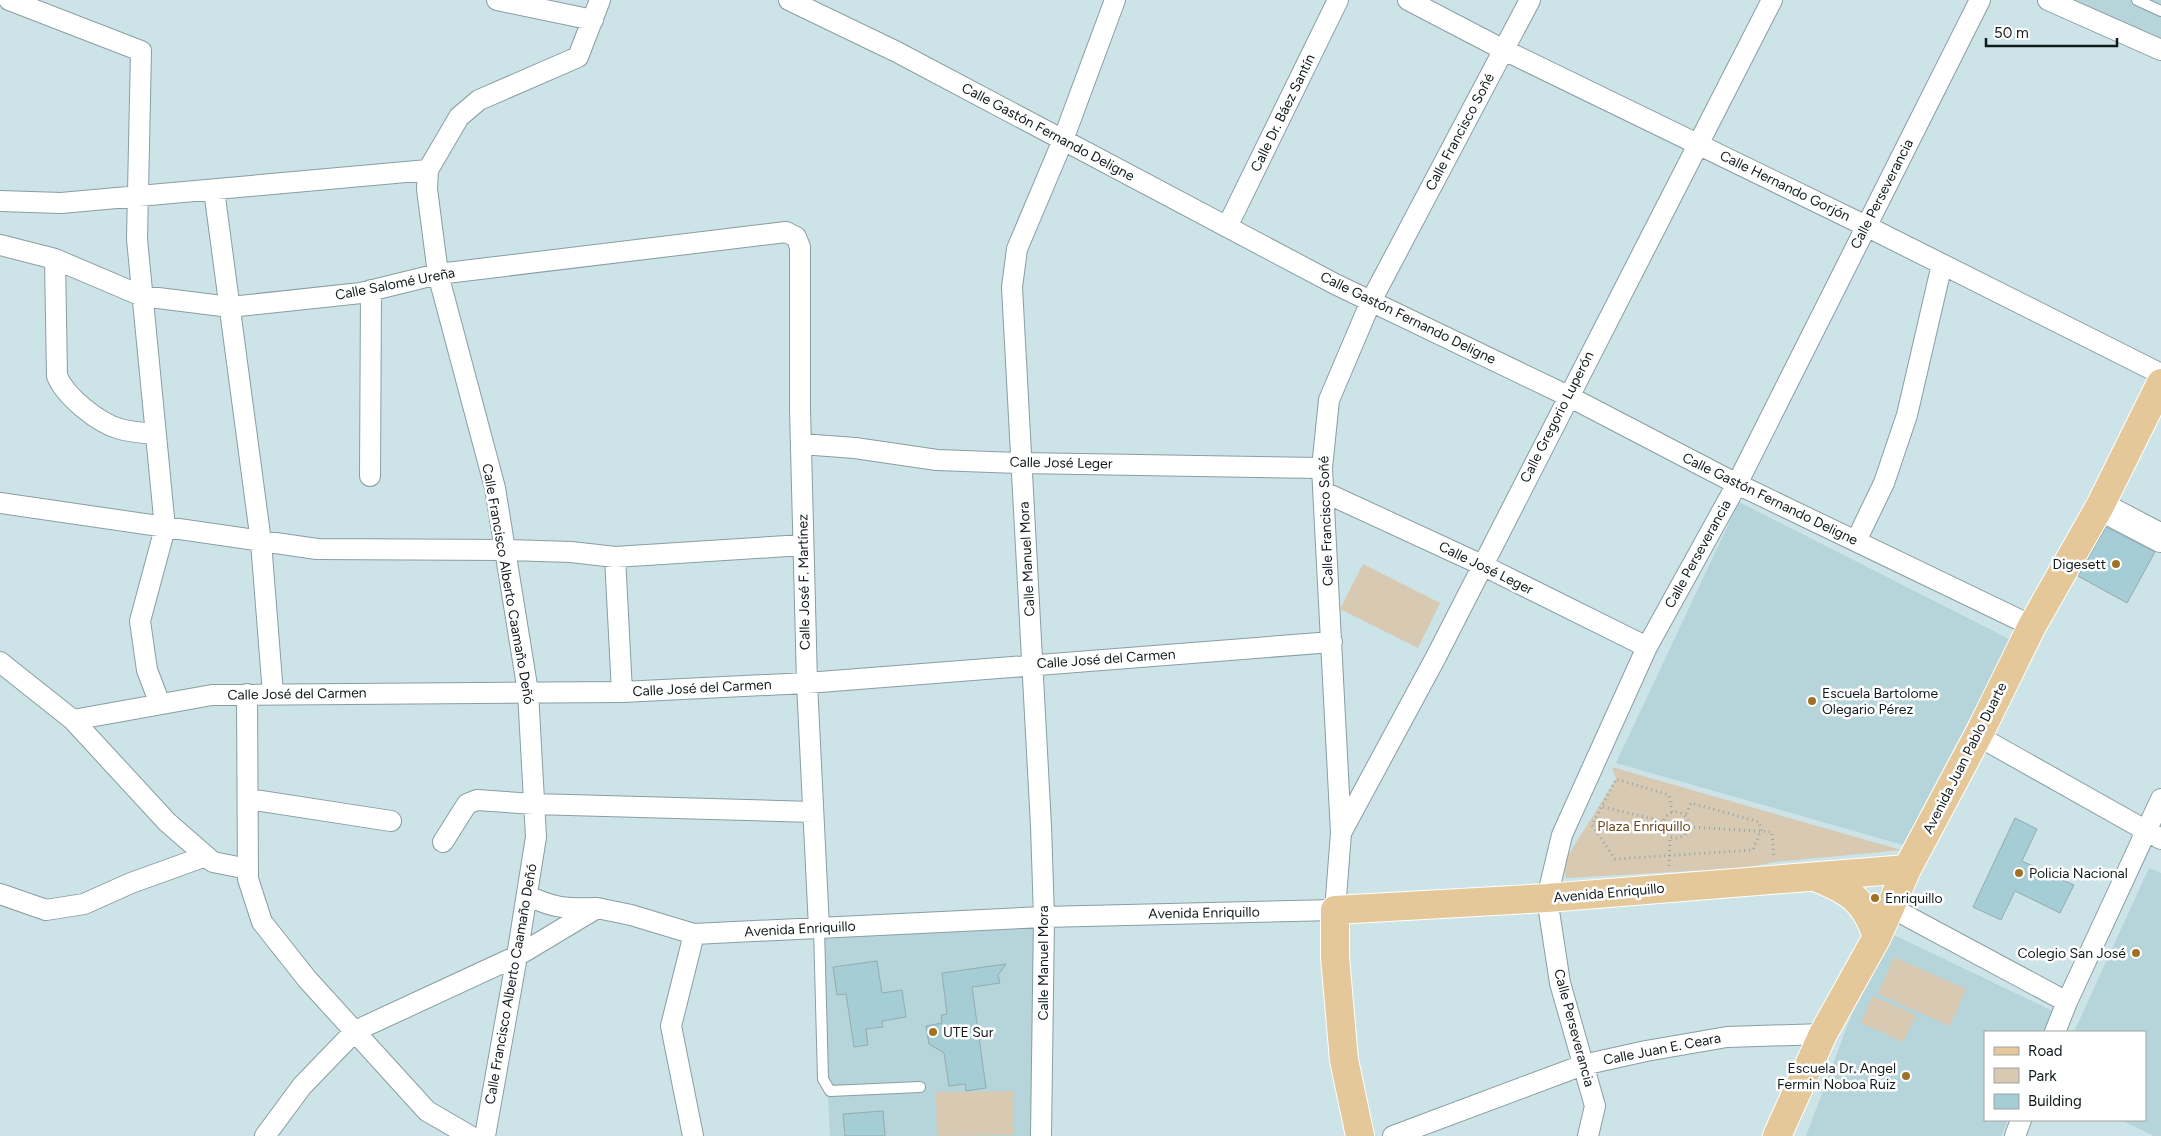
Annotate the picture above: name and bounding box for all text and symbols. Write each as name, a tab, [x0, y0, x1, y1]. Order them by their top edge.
scale bar	[1986, 15, 2117, 47]
text: 50 m	[1994, 24, 2029, 42]
street label: Calle Dr. Báez Santín	[1247, 51, 1319, 175]
street label: Calle Francisco Soñé	[1422, 70, 1498, 194]
street label: Calle Gastón Fernando Deligne	[959, 79, 1138, 185]
street label: Calle Perseverancia	[1847, 136, 1917, 252]
street label: Calle Hernando Gorjón	[1717, 147, 1853, 225]
street label: Calle Salomé Ureña	[334, 264, 456, 304]
street label: Calle Gastón Fernando Deligne	[1317, 268, 1499, 368]
street label: Calle Gregorio Luperón	[1516, 348, 1598, 485]
street label: Calle Gastón Fernando Deligne	[1679, 449, 1861, 549]
street label: Calle José Leger	[1009, 454, 1113, 472]
street label: Calle Francisco Soñé	[1315, 455, 1337, 586]
street label: Calle Francisco Alberto Caamaño Deñó	[478, 462, 538, 706]
street label: Calle Perseverancia	[1661, 497, 1735, 611]
street label: Calle Manuel Mora	[1015, 501, 1039, 617]
street label: Calle José F. Martínez	[794, 514, 814, 650]
street label: Calle José Leger	[1436, 538, 1536, 598]
place label: Digesett	[2053, 556, 2106, 573]
marker: Digesett	[2110, 558, 2122, 570]
street label: Calle José del Carmen	[1036, 646, 1176, 672]
street label: Calle José del Carmen	[632, 676, 772, 700]
street label: Avenida Juan Pablo Duarte	[1919, 679, 2011, 837]
street label: Calle José del Carmen	[227, 684, 367, 704]
place label: Escuela Bartolome Olegario Pérez	[1822, 685, 1938, 718]
marker: Escuela Bartolome Olegario Pérez	[1806, 695, 1818, 707]
park label: Plaza Enriquillo	[1597, 818, 1691, 835]
street label: Calle Francisco Alberto Caamaño Deñó	[481, 862, 541, 1106]
place label: Policia Nacional	[2029, 865, 2128, 882]
marker: Policia Nacional	[2013, 867, 2025, 879]
street label: Avenida Enriquillo	[1553, 880, 1665, 906]
place label: Enriquillo	[1885, 890, 1943, 907]
marker: Enriquillo	[1869, 892, 1881, 904]
street label: Avenida Enriquillo	[1148, 904, 1260, 922]
street label: Calle Manuel Mora	[1035, 905, 1052, 1021]
street label: Avenida Enriquillo	[744, 918, 856, 940]
place label: Colegio San José	[2018, 945, 2126, 962]
marker: Colegio San José	[2130, 947, 2142, 959]
street label: Calle Perseverancia	[1550, 967, 1598, 1089]
place label: UTE Sur	[943, 1024, 994, 1041]
marker: UTE Sur	[927, 1026, 939, 1038]
street label: Calle Juan E. Ceara	[1602, 1029, 1722, 1069]
legend	[1984, 1031, 2146, 1121]
text: Road	[2028, 1042, 2063, 1060]
place label: Escuela Dr. Angel Fermin Noboa Ruiz	[1777, 1060, 1896, 1093]
text: Park	[2028, 1067, 2057, 1085]
marker: Escuela Dr. Angel Fermin Noboa Ruiz	[1900, 1070, 1912, 1082]
text: Building	[2028, 1092, 2082, 1110]

